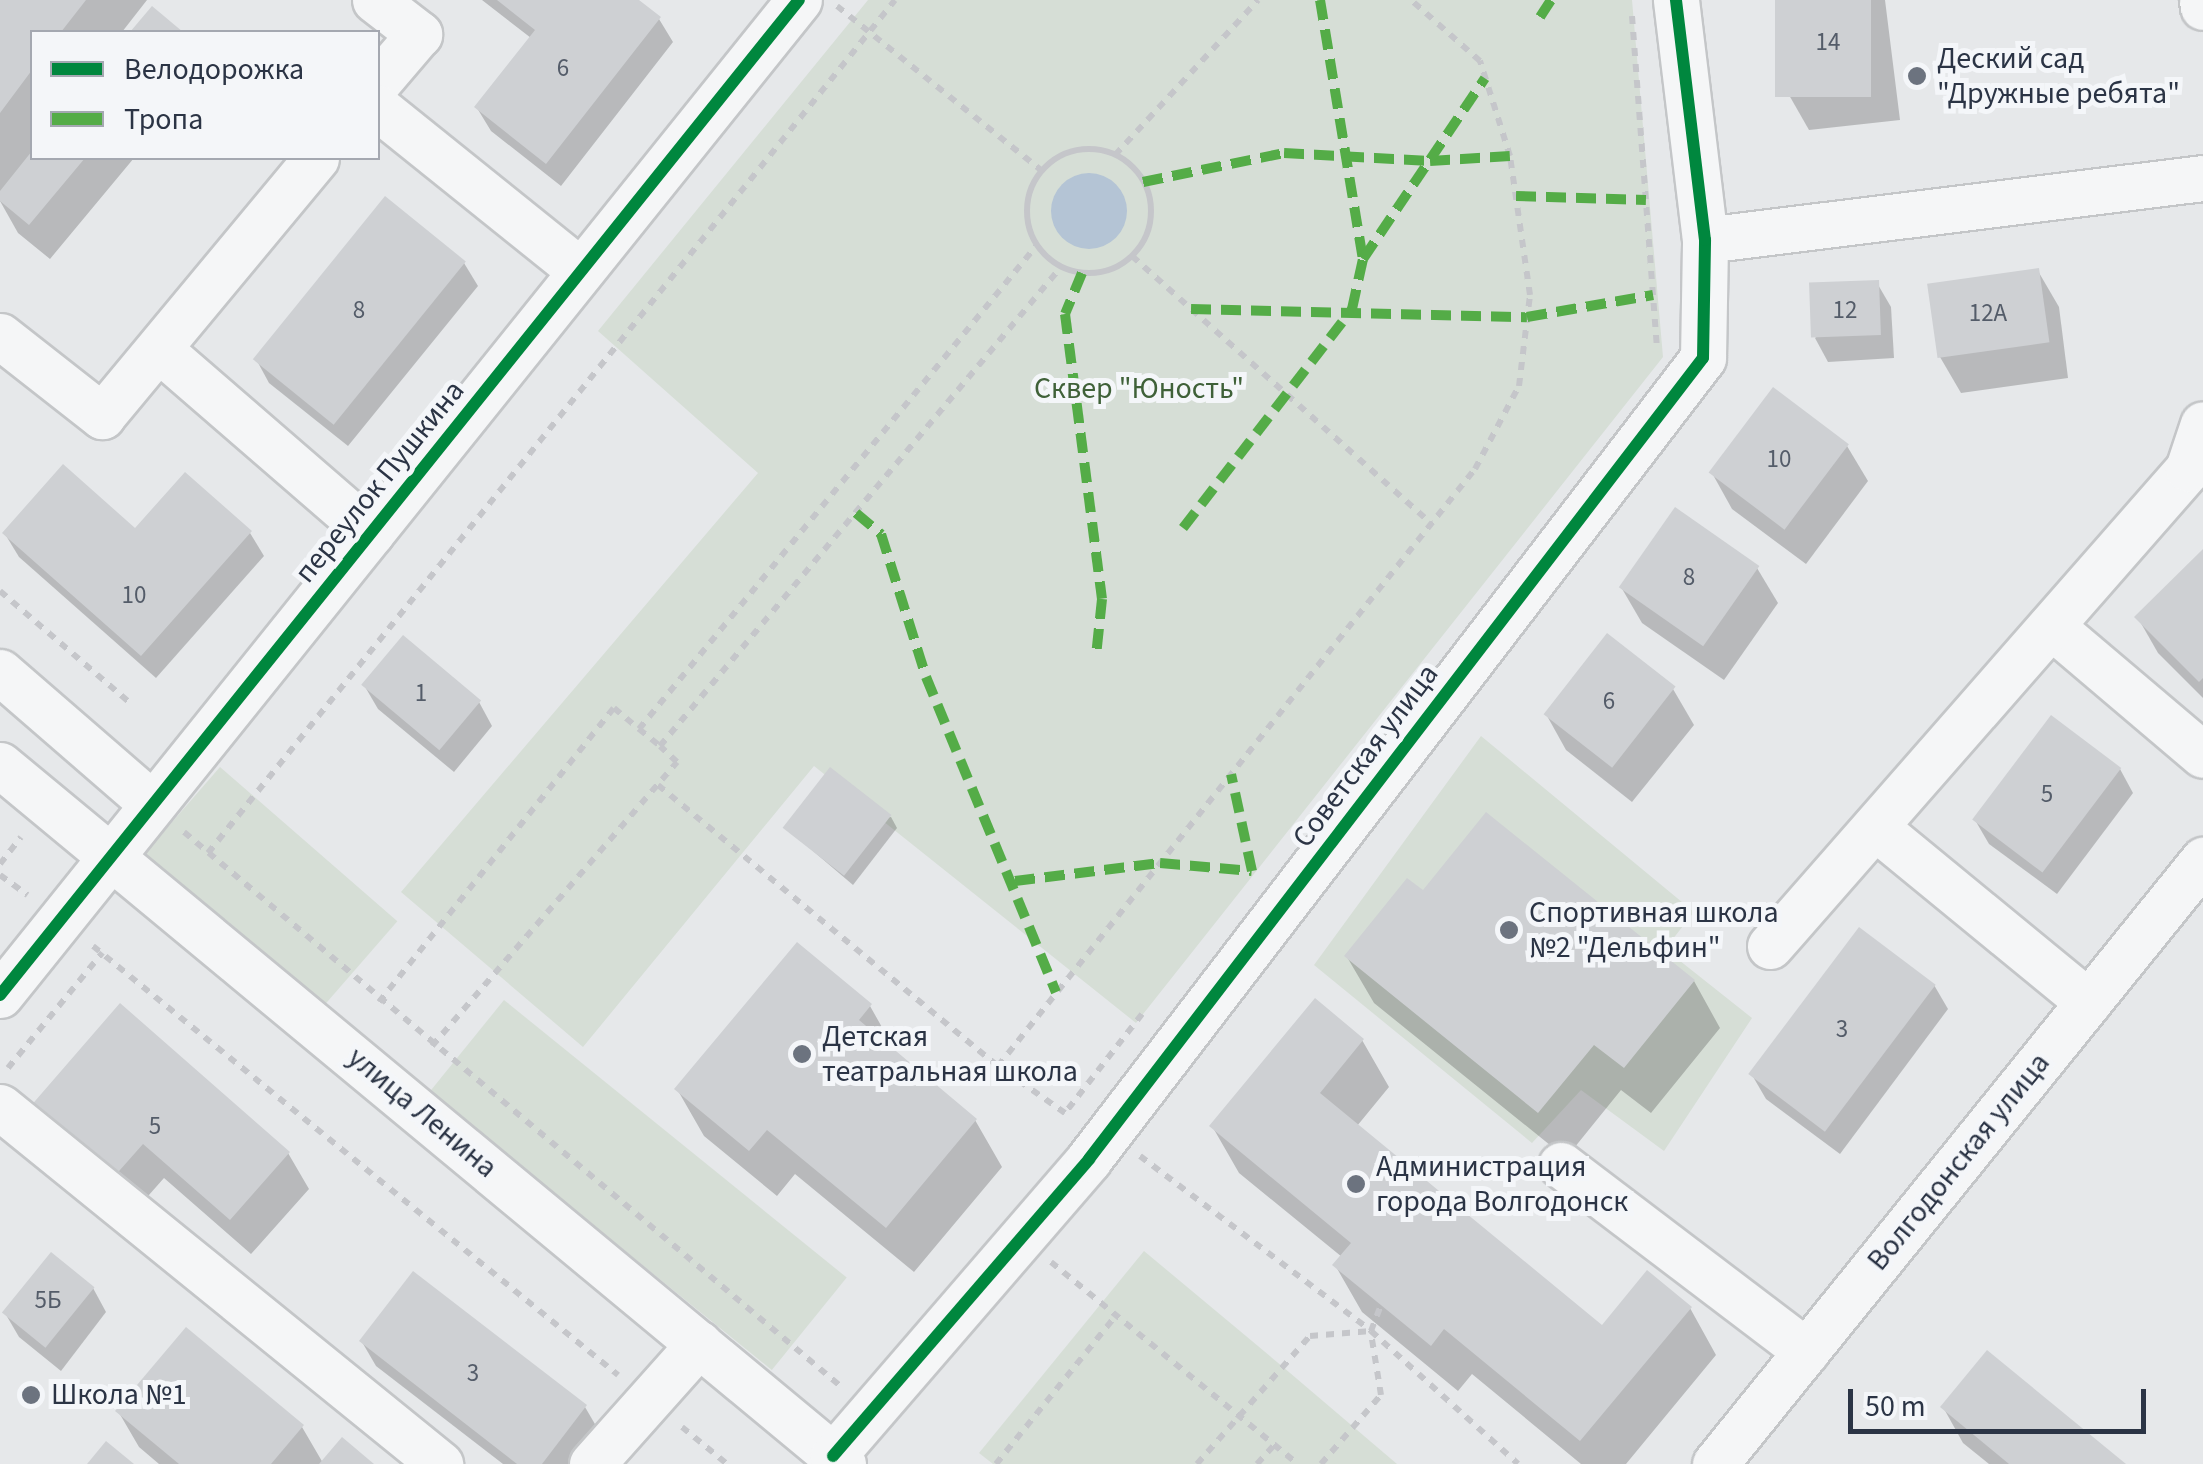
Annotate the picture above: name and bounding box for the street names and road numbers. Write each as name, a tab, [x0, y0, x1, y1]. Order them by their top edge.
street label: переулок Пушкина	[287, 374, 473, 590]
street label: Советская улица	[1285, 657, 1447, 855]
street label: улица Ленина	[340, 1040, 504, 1186]
street label: Волгодонская улица	[1860, 1046, 2058, 1278]

